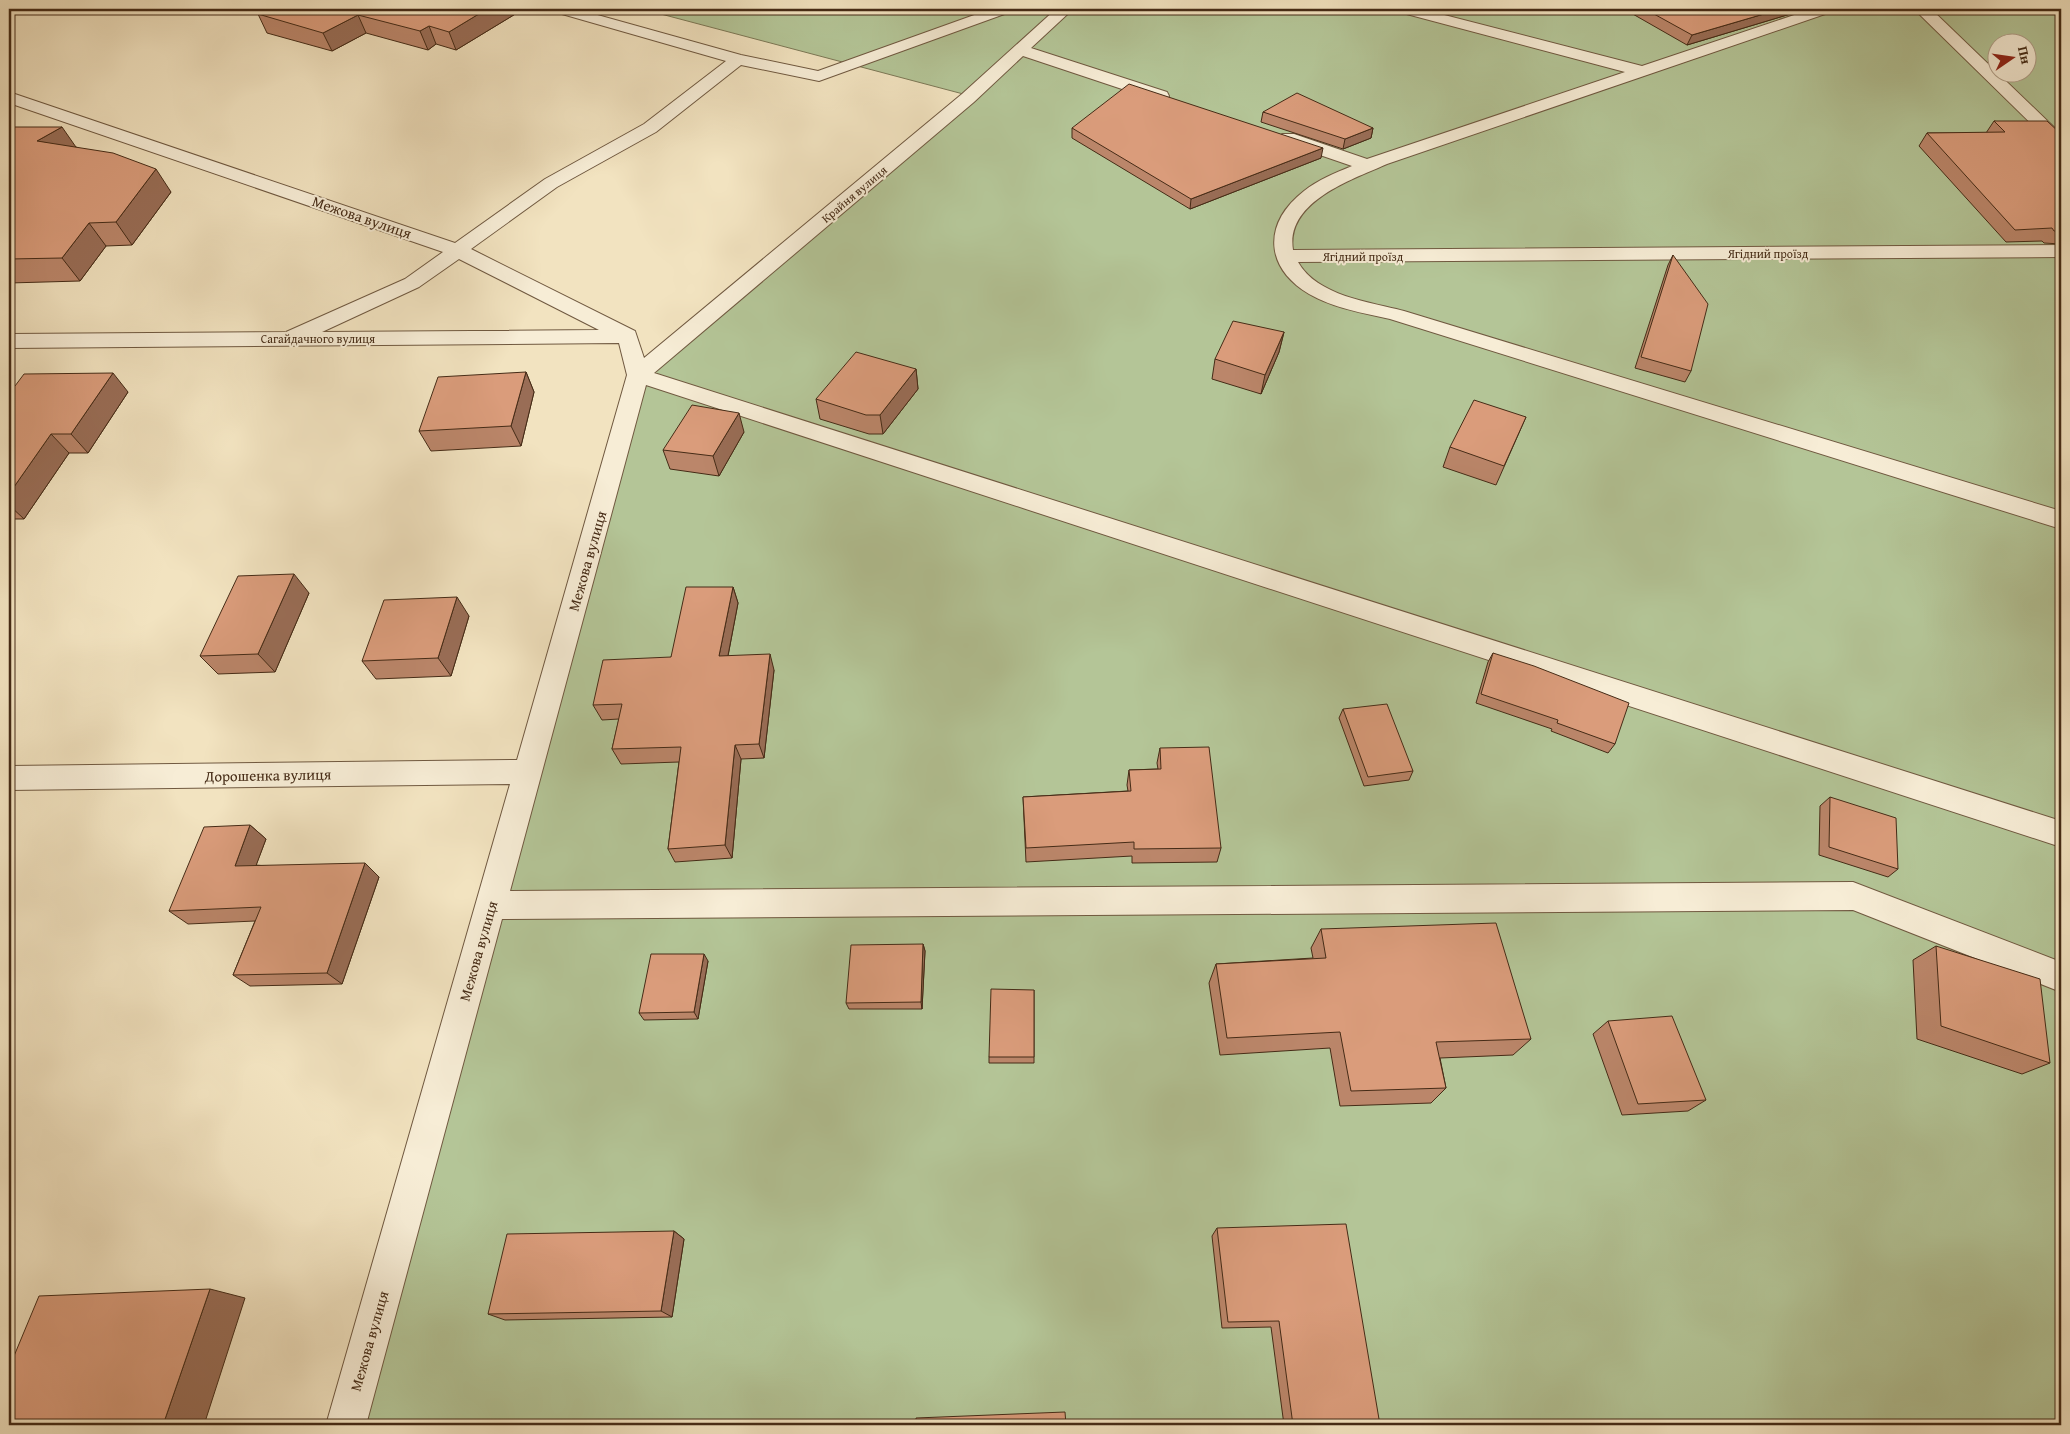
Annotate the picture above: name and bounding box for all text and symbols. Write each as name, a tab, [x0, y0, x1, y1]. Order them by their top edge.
north arrow	[1988, 32, 2038, 82]
text: Пн	[2013, 44, 2037, 67]
street label: Крайня вулиця	[818, 161, 890, 227]
street label: Межова вулиця	[310, 190, 415, 244]
street label: Ягідний проїзд	[1727, 245, 1809, 262]
street label: Ягідний проїзд	[1322, 248, 1404, 265]
street label: Сагайдачного вулиця	[261, 330, 375, 347]
street label: Межова вулиця	[563, 508, 611, 614]
street label: Дорошенка вулиця	[204, 763, 332, 787]
street label: Межова вулиця	[454, 898, 502, 1004]
street label: Межова вулиця	[345, 1288, 393, 1394]

